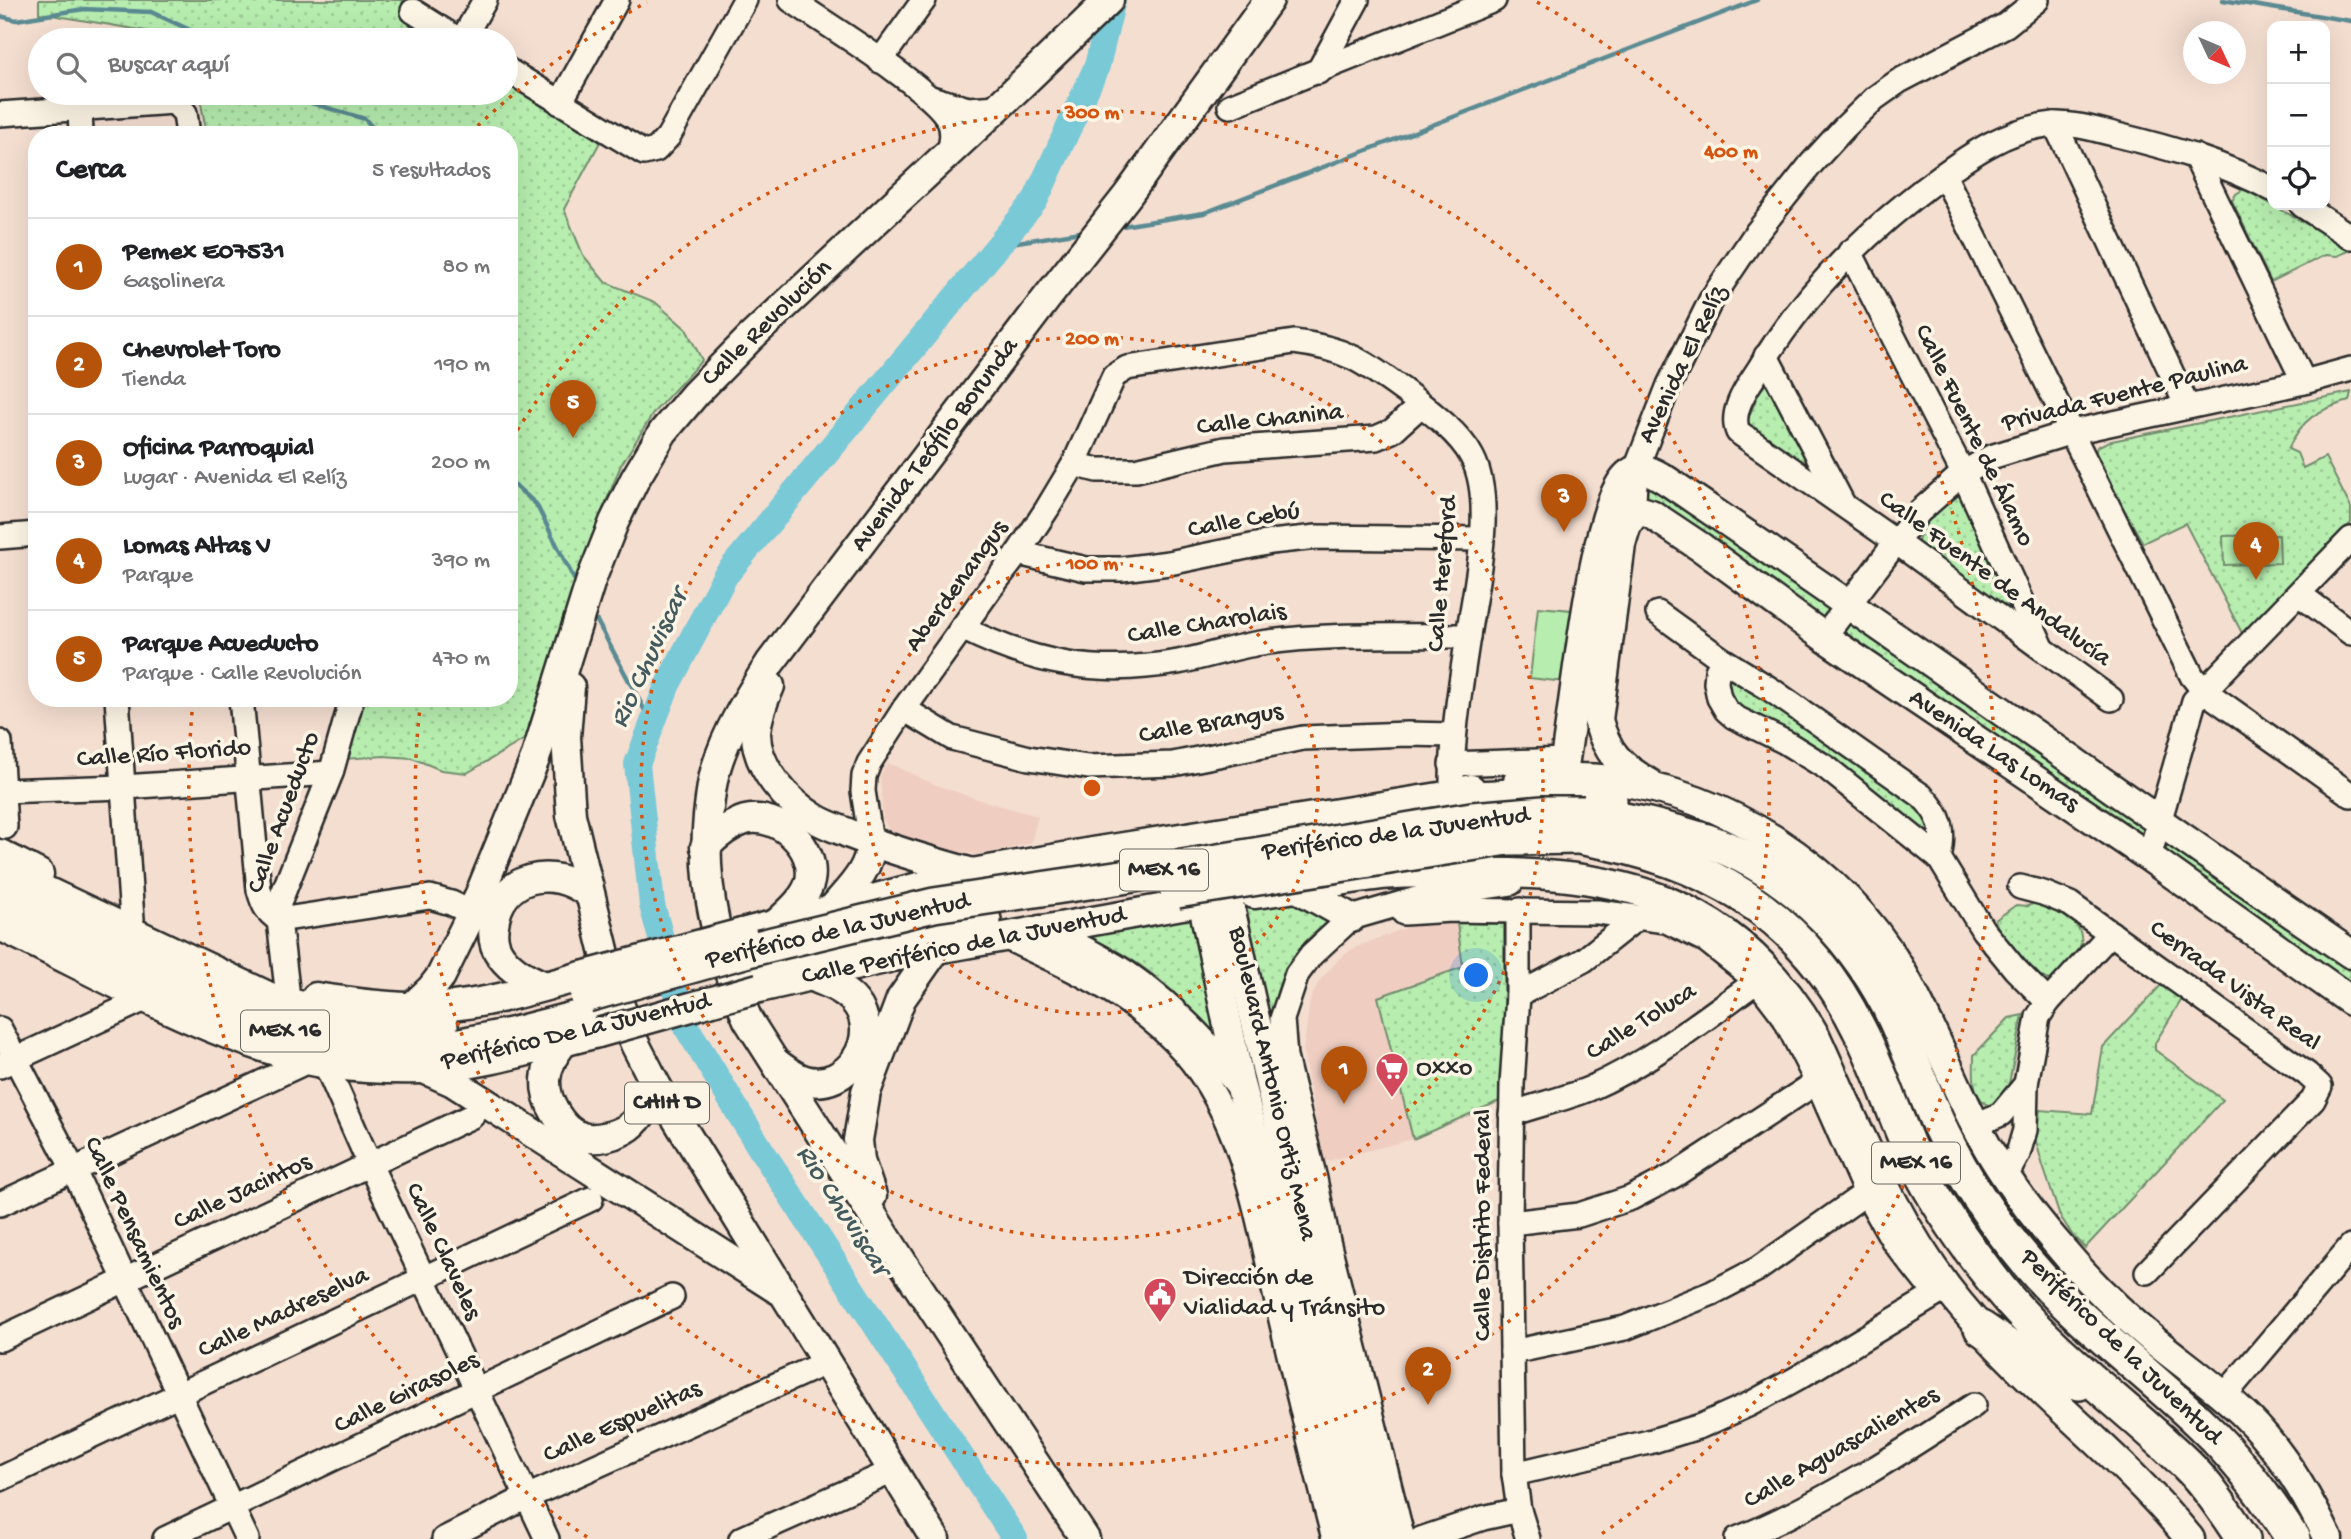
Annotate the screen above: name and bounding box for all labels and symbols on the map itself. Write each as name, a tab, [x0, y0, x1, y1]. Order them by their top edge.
north arrow	[2183, 21, 2246, 84]
text: 300 m	[1064, 102, 1119, 127]
text: 400 m	[1703, 141, 1758, 166]
street label: Calle Revolución	[696, 253, 840, 394]
street label: Avenida El Relíz	[1632, 280, 1736, 449]
street label: Calle Fuente de Álamo	[1906, 320, 2040, 552]
text: 200 m	[1065, 328, 1119, 353]
street label: Avenida Teófilo Borunda	[845, 332, 1028, 559]
street label: Privada Fuente Paulina	[1998, 349, 2252, 441]
pin: 5	[550, 380, 596, 438]
street label: Calle Chanina	[1195, 398, 1346, 444]
pin: 3	[1541, 474, 1587, 532]
street label: Calle Fuente de Andalucía	[1872, 485, 2118, 676]
street label: Calle Hereford	[1422, 493, 1466, 653]
street label: Calle Cebú	[1186, 497, 1302, 547]
street label: Aberdenangus	[900, 514, 1017, 659]
pin: 4	[2233, 522, 2279, 580]
text: 100 m	[1065, 553, 1118, 578]
water label: Rio Chuviscar	[604, 580, 699, 733]
street label: Calle Charolais	[1125, 597, 1290, 653]
street label: Avenida Las Lomas	[1902, 683, 2085, 821]
street label: Calle Brangus	[1137, 697, 1287, 753]
street label: Calle Acueducto	[241, 728, 329, 898]
street label: Calle Río Florido	[76, 733, 252, 777]
centre of rings	[1080, 776, 1104, 800]
street label: Periférico de la Juventud	[1259, 801, 1533, 869]
road number: MEX 16	[1120, 850, 1208, 890]
street label: Periférico de la Juventud	[702, 886, 975, 978]
street label: Calle Periférico de la Juventud	[799, 900, 1130, 994]
street label: Cerrada Vista Real	[2142, 914, 2326, 1060]
street label: Boulevard Antonio Ortiz Mena	[1220, 923, 1323, 1245]
your location	[1459, 958, 1493, 992]
street label: Calle Toluca	[1581, 976, 1704, 1069]
street label: Periférico De La Juventud	[437, 987, 715, 1079]
road number: MEX 16	[241, 1010, 329, 1051]
pin: 1	[1321, 1046, 1367, 1104]
supermarket icon: Oxxo	[1373, 1050, 1411, 1099]
place label: Oxxo	[1416, 1054, 1473, 1085]
road number: CHIH D	[625, 1083, 709, 1124]
street label: Calle Distrito Federal	[1469, 1109, 1500, 1341]
street label: Calle Pensamientos	[75, 1133, 191, 1335]
water label: Rio Chuviscar	[788, 1140, 899, 1287]
road number: MEX 16	[1872, 1142, 1960, 1184]
street label: Calle Jacintos	[169, 1147, 318, 1238]
street label: Calle Claveles	[397, 1179, 488, 1327]
street label: Periférico de la Juventud	[2012, 1242, 2229, 1454]
street label: Calle Madreselva	[194, 1260, 376, 1367]
place label: Dirección de Vialidad y Tránsito	[1182, 1264, 1385, 1325]
public building icon: Dirección de Vialidad y Tránsito	[1141, 1275, 1179, 1324]
street label: Calle Girasoles	[330, 1345, 486, 1442]
pin: 2	[1405, 1347, 1451, 1405]
street label: Calle Espuelitas	[539, 1374, 708, 1472]
street label: Calle Aguascalientes	[1739, 1380, 1946, 1517]

